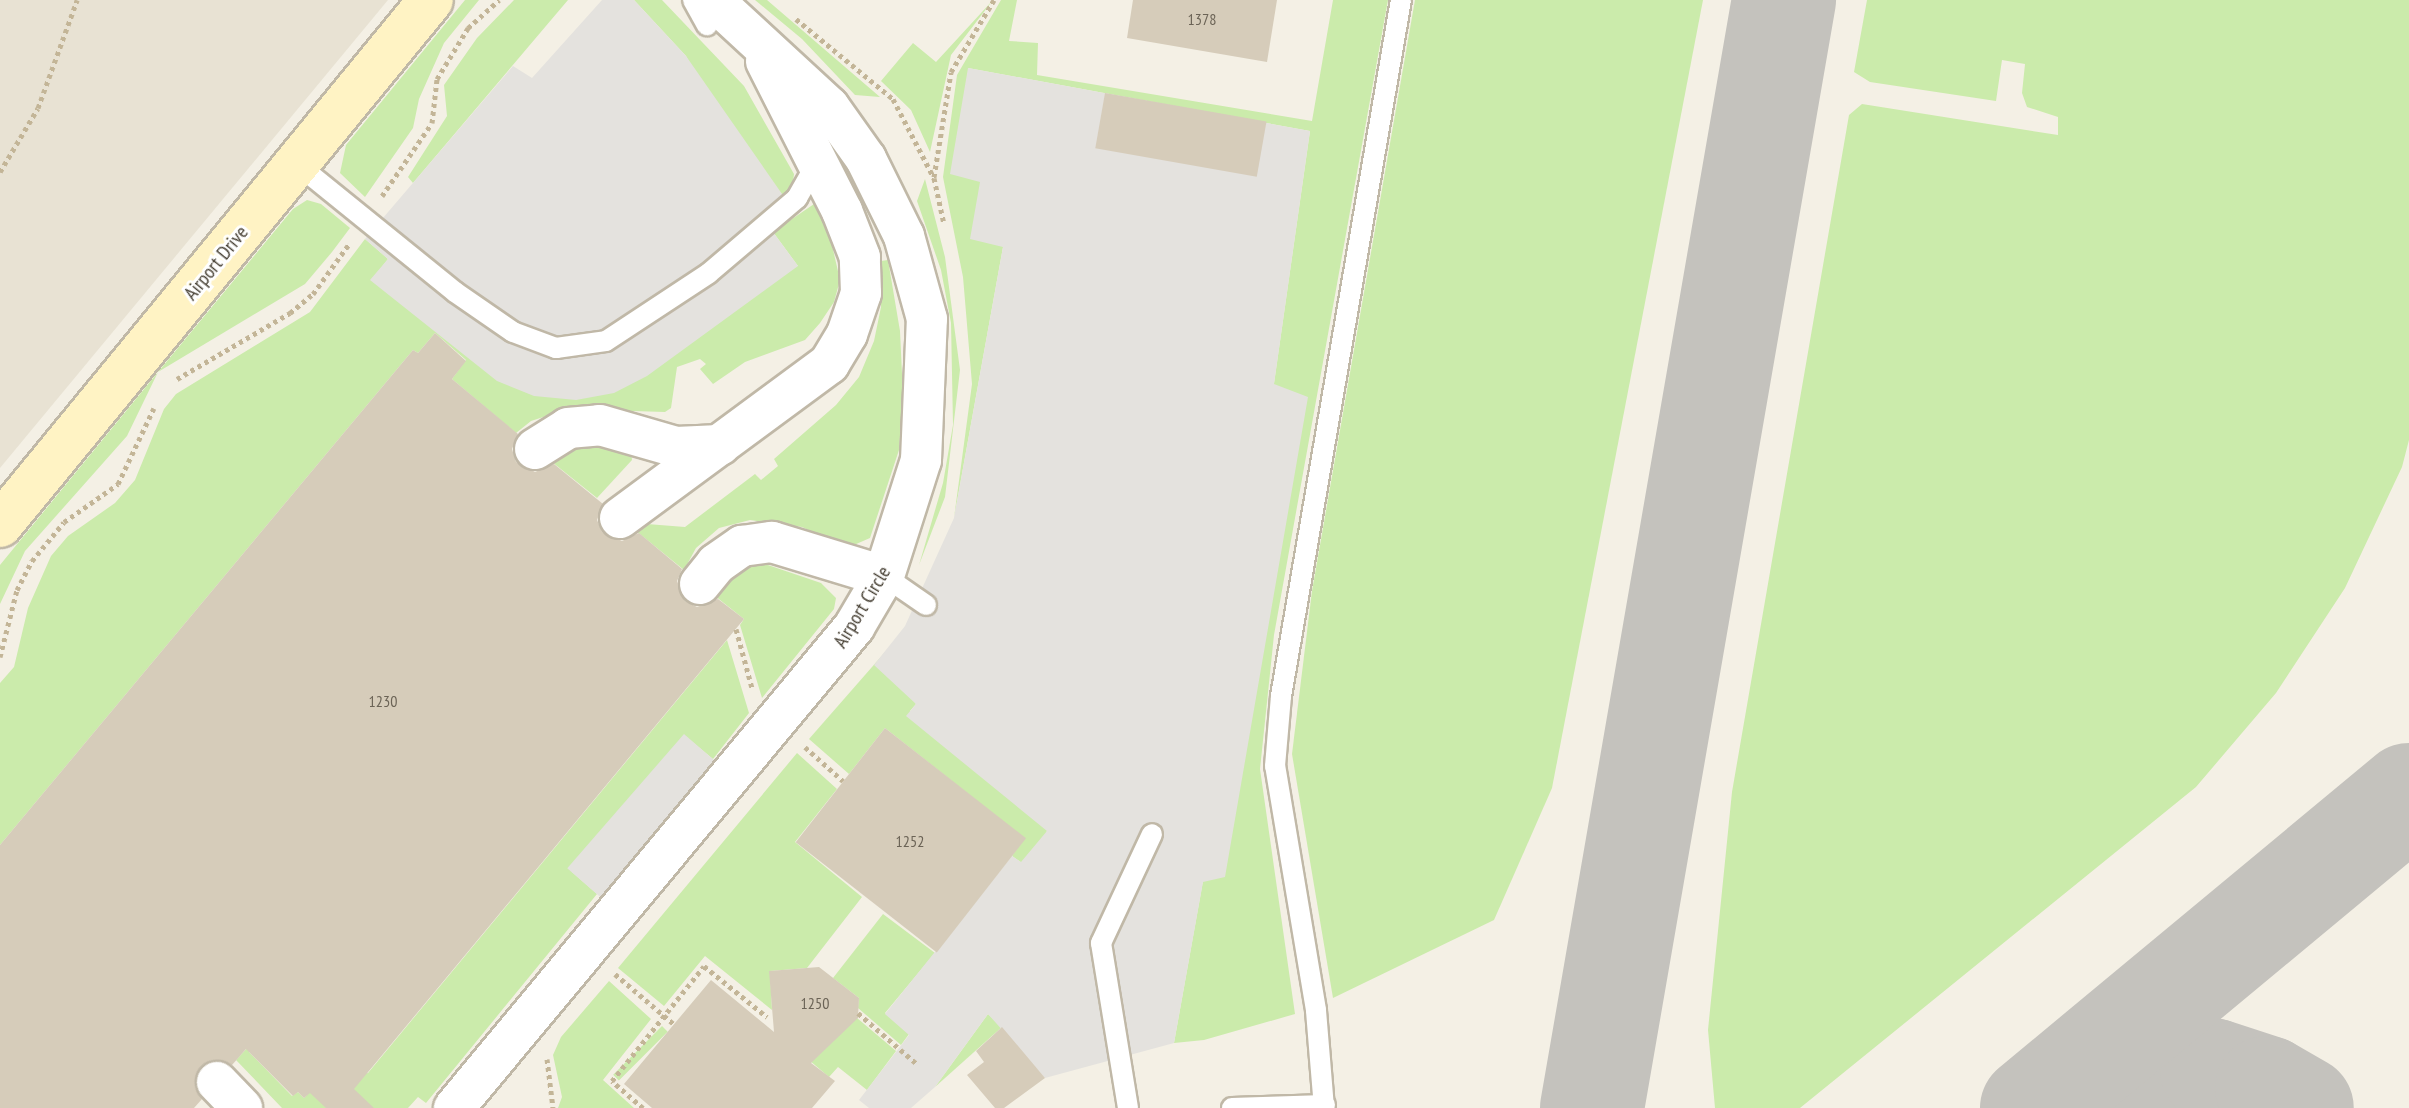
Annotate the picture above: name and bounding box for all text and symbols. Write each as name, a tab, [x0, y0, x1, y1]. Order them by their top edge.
house number: 1378	[1188, 9, 1216, 29]
street label: Airport Drive	[179, 221, 253, 305]
street label: Airport Circle	[828, 562, 896, 652]
house number: 1230	[369, 691, 397, 711]
house number: 1252	[896, 831, 924, 851]
house number: 1250	[801, 993, 829, 1013]

